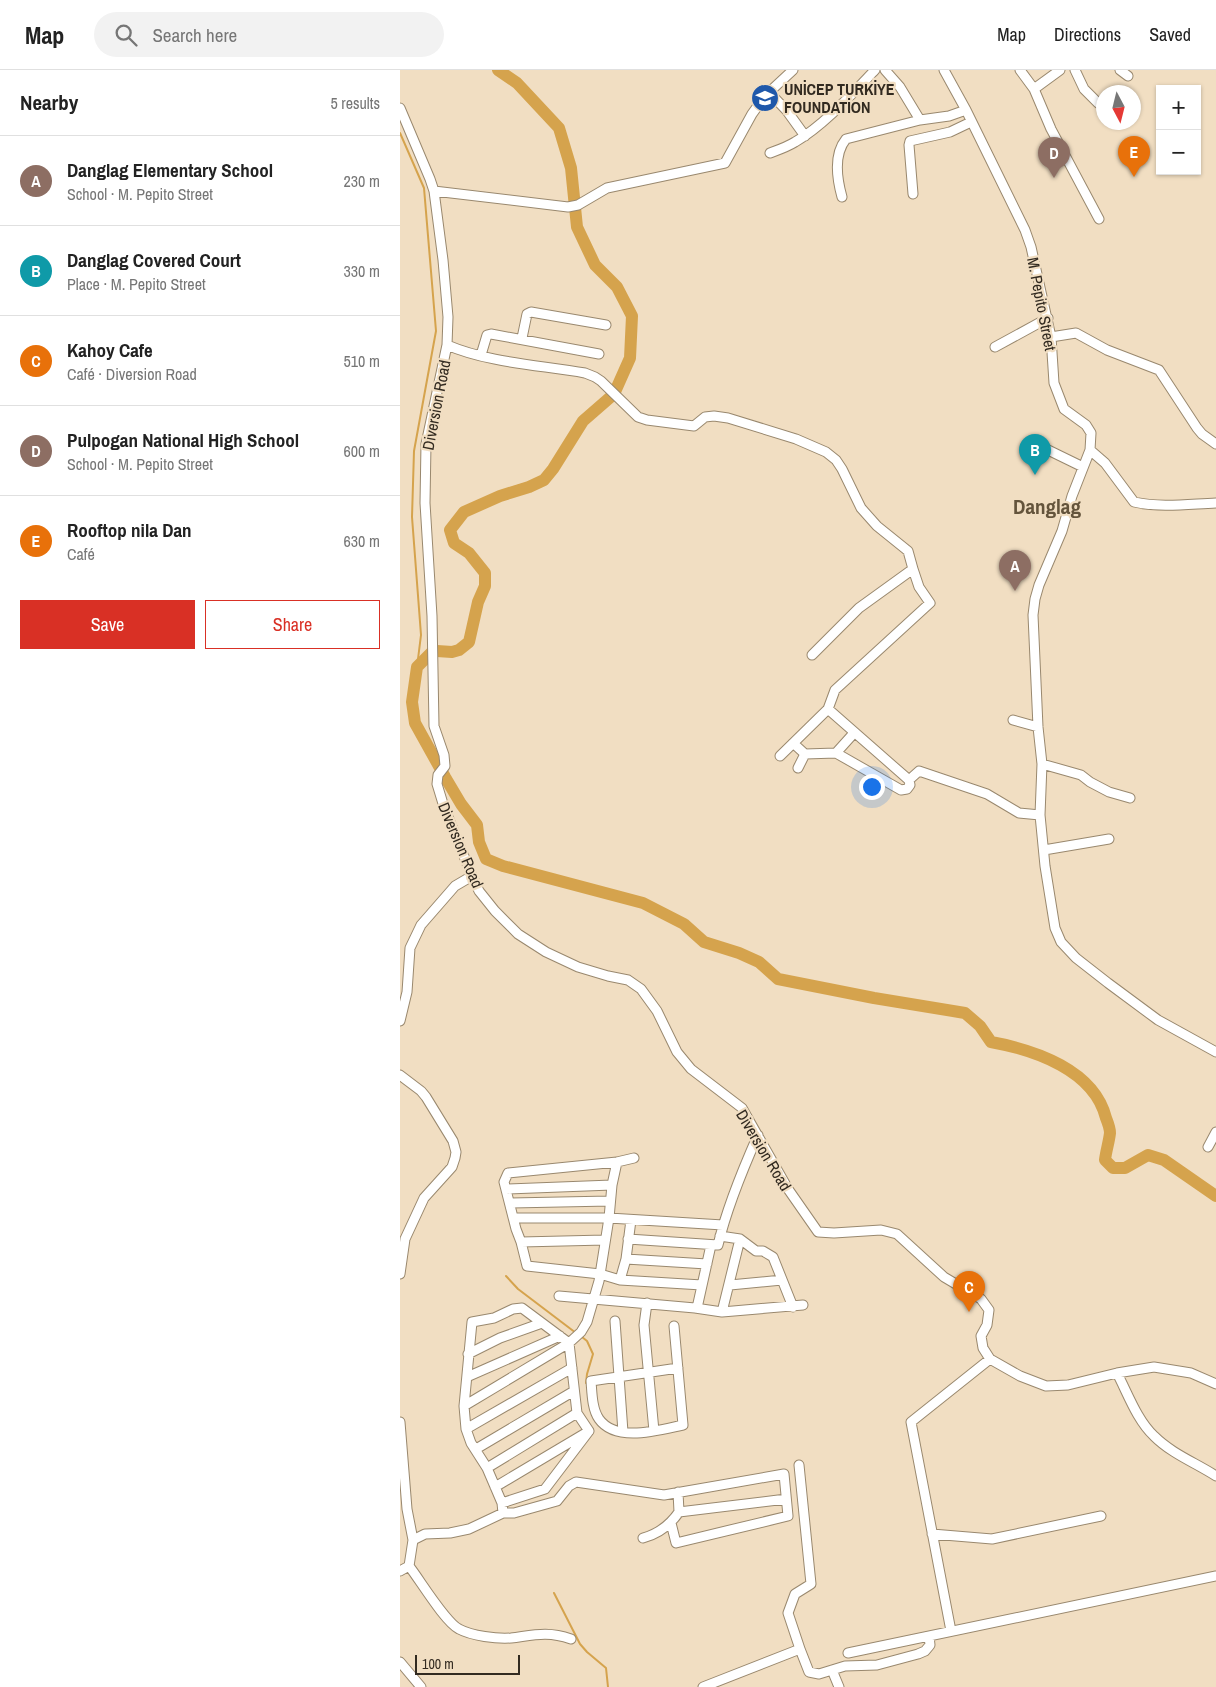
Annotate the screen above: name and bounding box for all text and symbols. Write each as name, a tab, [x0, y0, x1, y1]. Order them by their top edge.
search box	[94, 12, 444, 57]
text: Map	[25, 19, 64, 51]
icon: search	[112, 21, 140, 49]
text: Search here	[152, 22, 237, 48]
text: Map	[997, 22, 1026, 47]
text: Directions	[1054, 22, 1121, 47]
text: Saved	[1149, 22, 1191, 47]
place label: UNİCEP TURKİYE FOUNDATİON	[784, 78, 895, 118]
school or university icon: UNİCEP TURKİYE FOUNDATİON	[750, 83, 780, 113]
north arrow	[1096, 85, 1141, 130]
map controls	[1156, 85, 1201, 175]
button: +	[1156, 85, 1201, 130]
text: Nearby	[20, 88, 78, 117]
text: 5 results	[330, 92, 380, 114]
button: −	[1156, 130, 1201, 175]
pin: E	[1118, 136, 1150, 177]
pin: D	[1038, 137, 1070, 178]
text: Danglag Elementary School	[67, 157, 273, 183]
text: A	[31, 170, 41, 192]
text: 230 m	[344, 170, 380, 192]
text: School · M. Pepito Street	[67, 183, 213, 205]
text: Danglag Covered Court	[67, 247, 241, 273]
street label: M. Pepito Street	[1022, 255, 1062, 353]
text: B	[31, 260, 41, 282]
text: 330 m	[344, 260, 380, 282]
text: Place · M. Pepito Street	[67, 273, 206, 295]
text: Kahoy Cafe	[67, 337, 153, 363]
text: C	[31, 350, 41, 372]
text: 510 m	[344, 350, 380, 372]
street label: Diversion Road	[417, 358, 455, 452]
text: Café · Diversion Road	[67, 363, 197, 385]
text: Pulpogan National High School	[67, 427, 299, 453]
pin: B	[1019, 434, 1051, 475]
text: D	[31, 440, 41, 462]
text: 600 m	[344, 440, 380, 462]
text: School · M. Pepito Street	[67, 453, 213, 475]
district label: Danglag	[1013, 492, 1081, 521]
text: Rooftop nila Dan	[67, 517, 192, 543]
text: E	[32, 530, 40, 552]
text: 630 m	[344, 530, 380, 552]
text: Café	[67, 543, 95, 565]
pin: A	[999, 550, 1031, 591]
button: Save	[20, 600, 195, 649]
button: Share	[205, 600, 380, 649]
your location	[859, 774, 885, 800]
street label: Diversion Road	[433, 799, 489, 891]
street label: Diversion Road	[731, 1105, 797, 1195]
pin: C	[953, 1271, 985, 1312]
scale bar	[415, 1652, 520, 1675]
text: 100 m	[422, 1655, 454, 1673]

